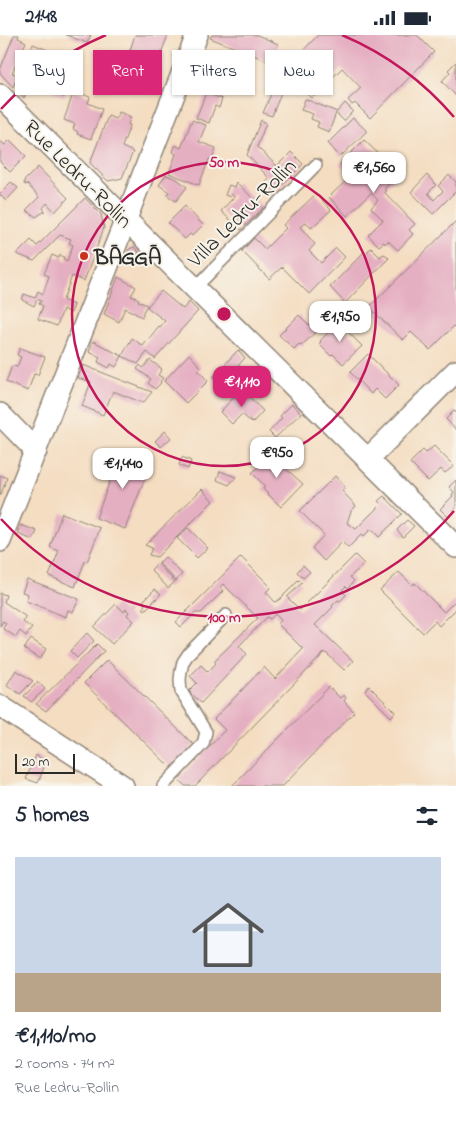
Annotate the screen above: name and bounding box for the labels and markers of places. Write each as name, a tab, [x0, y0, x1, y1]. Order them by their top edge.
pin: €1,560	[333, 151, 415, 194]
place label: BĀGGĀ	[93, 243, 161, 275]
marker: BĀGGĀ	[78, 250, 90, 262]
pin: €1,950	[299, 301, 381, 343]
centre of rings	[215, 305, 233, 323]
pin: €1,110	[201, 365, 283, 408]
pin: €950	[247, 437, 307, 479]
pin: €1,440	[82, 447, 164, 490]

